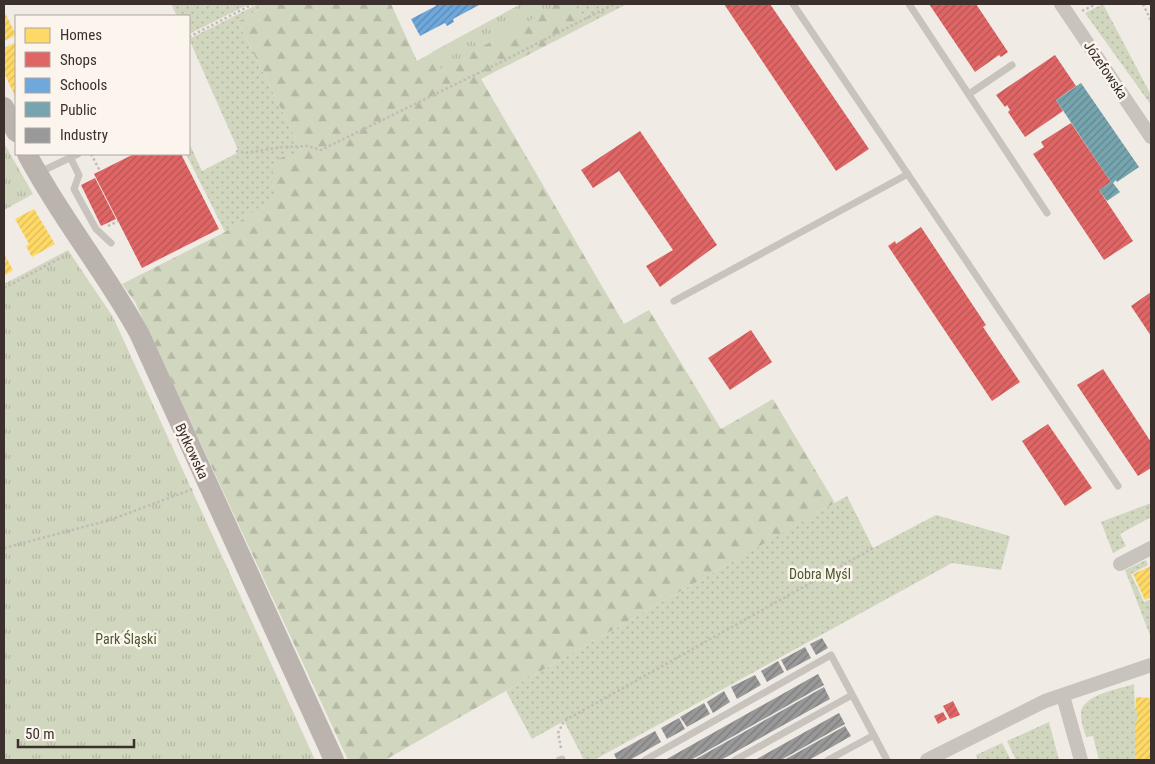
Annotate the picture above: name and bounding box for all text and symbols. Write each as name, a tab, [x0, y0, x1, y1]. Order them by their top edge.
legend	[15, 15, 190, 155]
text: Homes	[60, 26, 102, 44]
street label: Józefowska	[1081, 38, 1131, 102]
text: Shops	[60, 51, 97, 69]
text: Schools	[60, 76, 107, 94]
text: Public	[60, 101, 97, 119]
text: Industry	[60, 126, 108, 144]
street label: Bytkowska	[172, 421, 212, 481]
park label: Dobra Myśl	[789, 566, 851, 582]
park label: Park Śląski	[95, 630, 157, 647]
scale bar	[18, 716, 134, 748]
text: 50 m	[25, 725, 55, 743]

